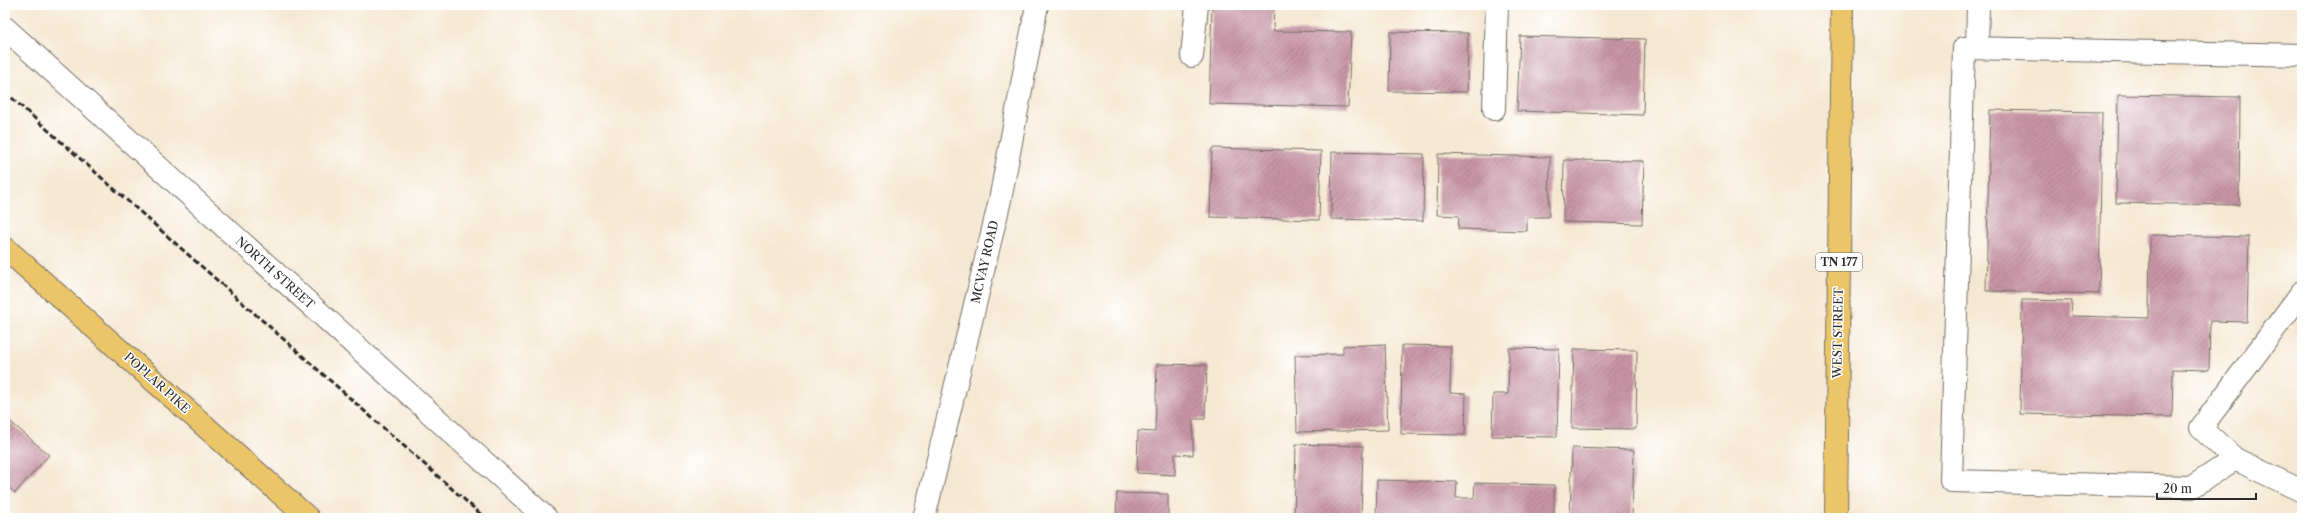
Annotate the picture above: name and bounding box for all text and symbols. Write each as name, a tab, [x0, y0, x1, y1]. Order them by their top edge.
street label: MCVAY ROAD	[968, 219, 1001, 305]
street label: NORTH STREET	[233, 233, 318, 312]
road number: TN 177	[1816, 253, 1862, 271]
street label: WEST STREET	[1829, 287, 1846, 380]
street label: POPLAR PIKE	[121, 349, 194, 416]
scale bar	[2157, 475, 2256, 501]
text: 20 m	[2163, 481, 2192, 496]

